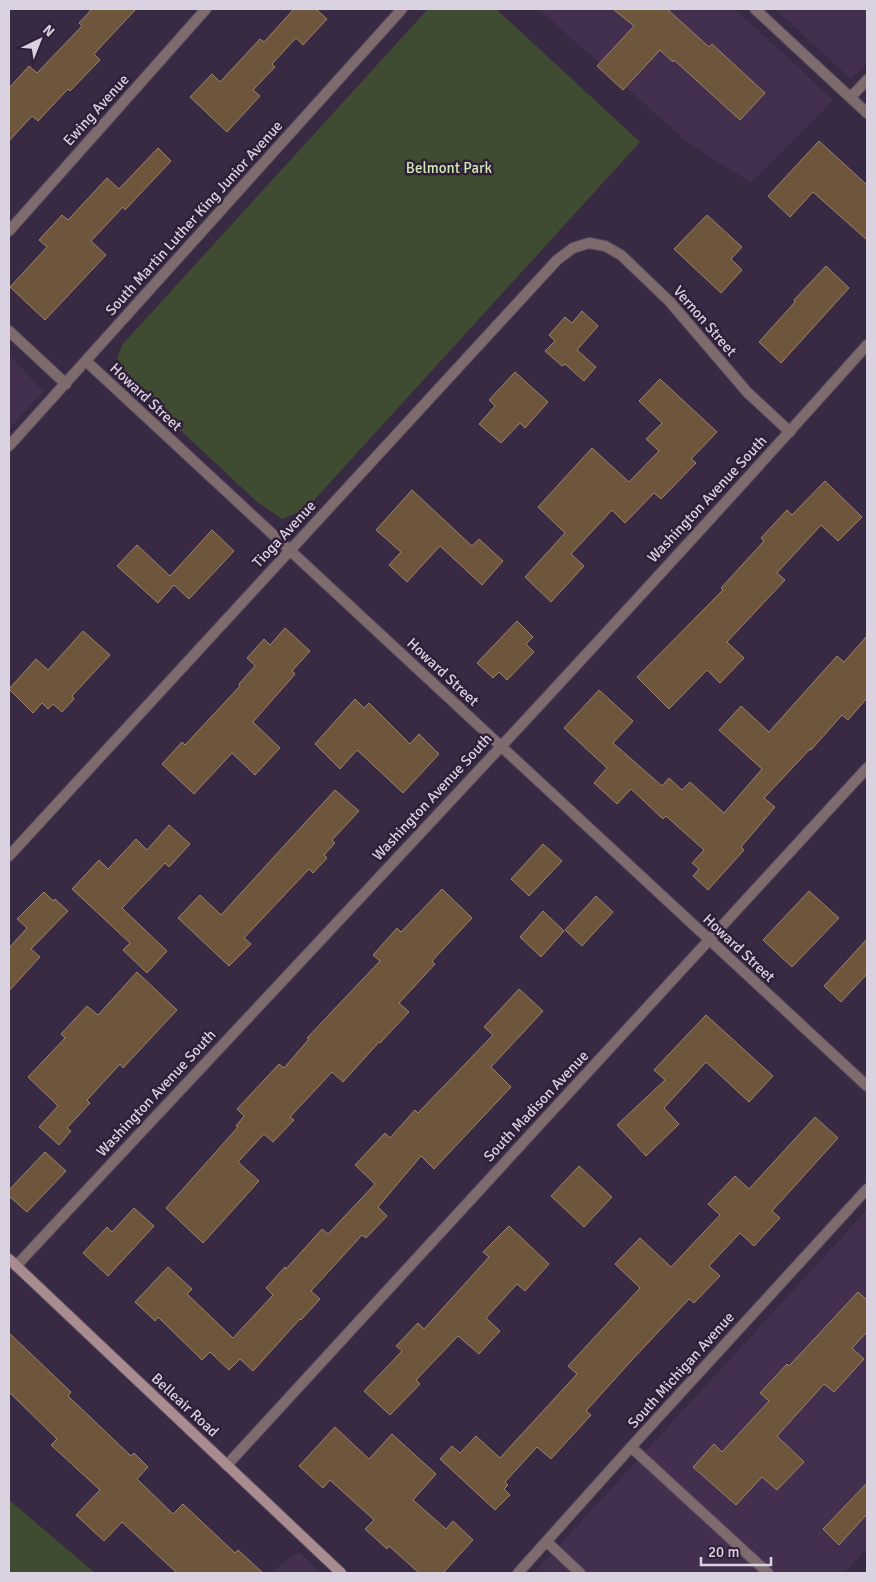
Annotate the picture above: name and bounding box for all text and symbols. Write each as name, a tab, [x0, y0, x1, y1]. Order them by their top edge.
north arrow	[15, 15, 65, 65]
text: N	[39, 21, 58, 40]
street label: Ewing Avenue	[59, 71, 133, 149]
street label: South Martin Luther King Junior Avenue	[102, 117, 286, 319]
park label: Belmont Park	[406, 159, 493, 177]
street label: Vernon Street	[670, 282, 740, 360]
street label: Howard Street	[106, 359, 186, 435]
street label: Washington Avenue South	[643, 432, 771, 566]
street label: Tioga Avenue	[248, 497, 320, 571]
street label: Howard Street	[403, 634, 483, 710]
street label: Washington Avenue South	[368, 730, 496, 864]
street label: Howard Street	[699, 910, 779, 986]
street label: Washington Avenue South	[92, 1026, 220, 1160]
street label: South Madison Avenue	[480, 1047, 592, 1165]
street label: South Michigan Avenue	[624, 1308, 738, 1432]
street label: Belleair Road	[148, 1369, 222, 1441]
scale bar	[701, 1534, 771, 1566]
text: 20 m	[708, 1543, 739, 1561]

